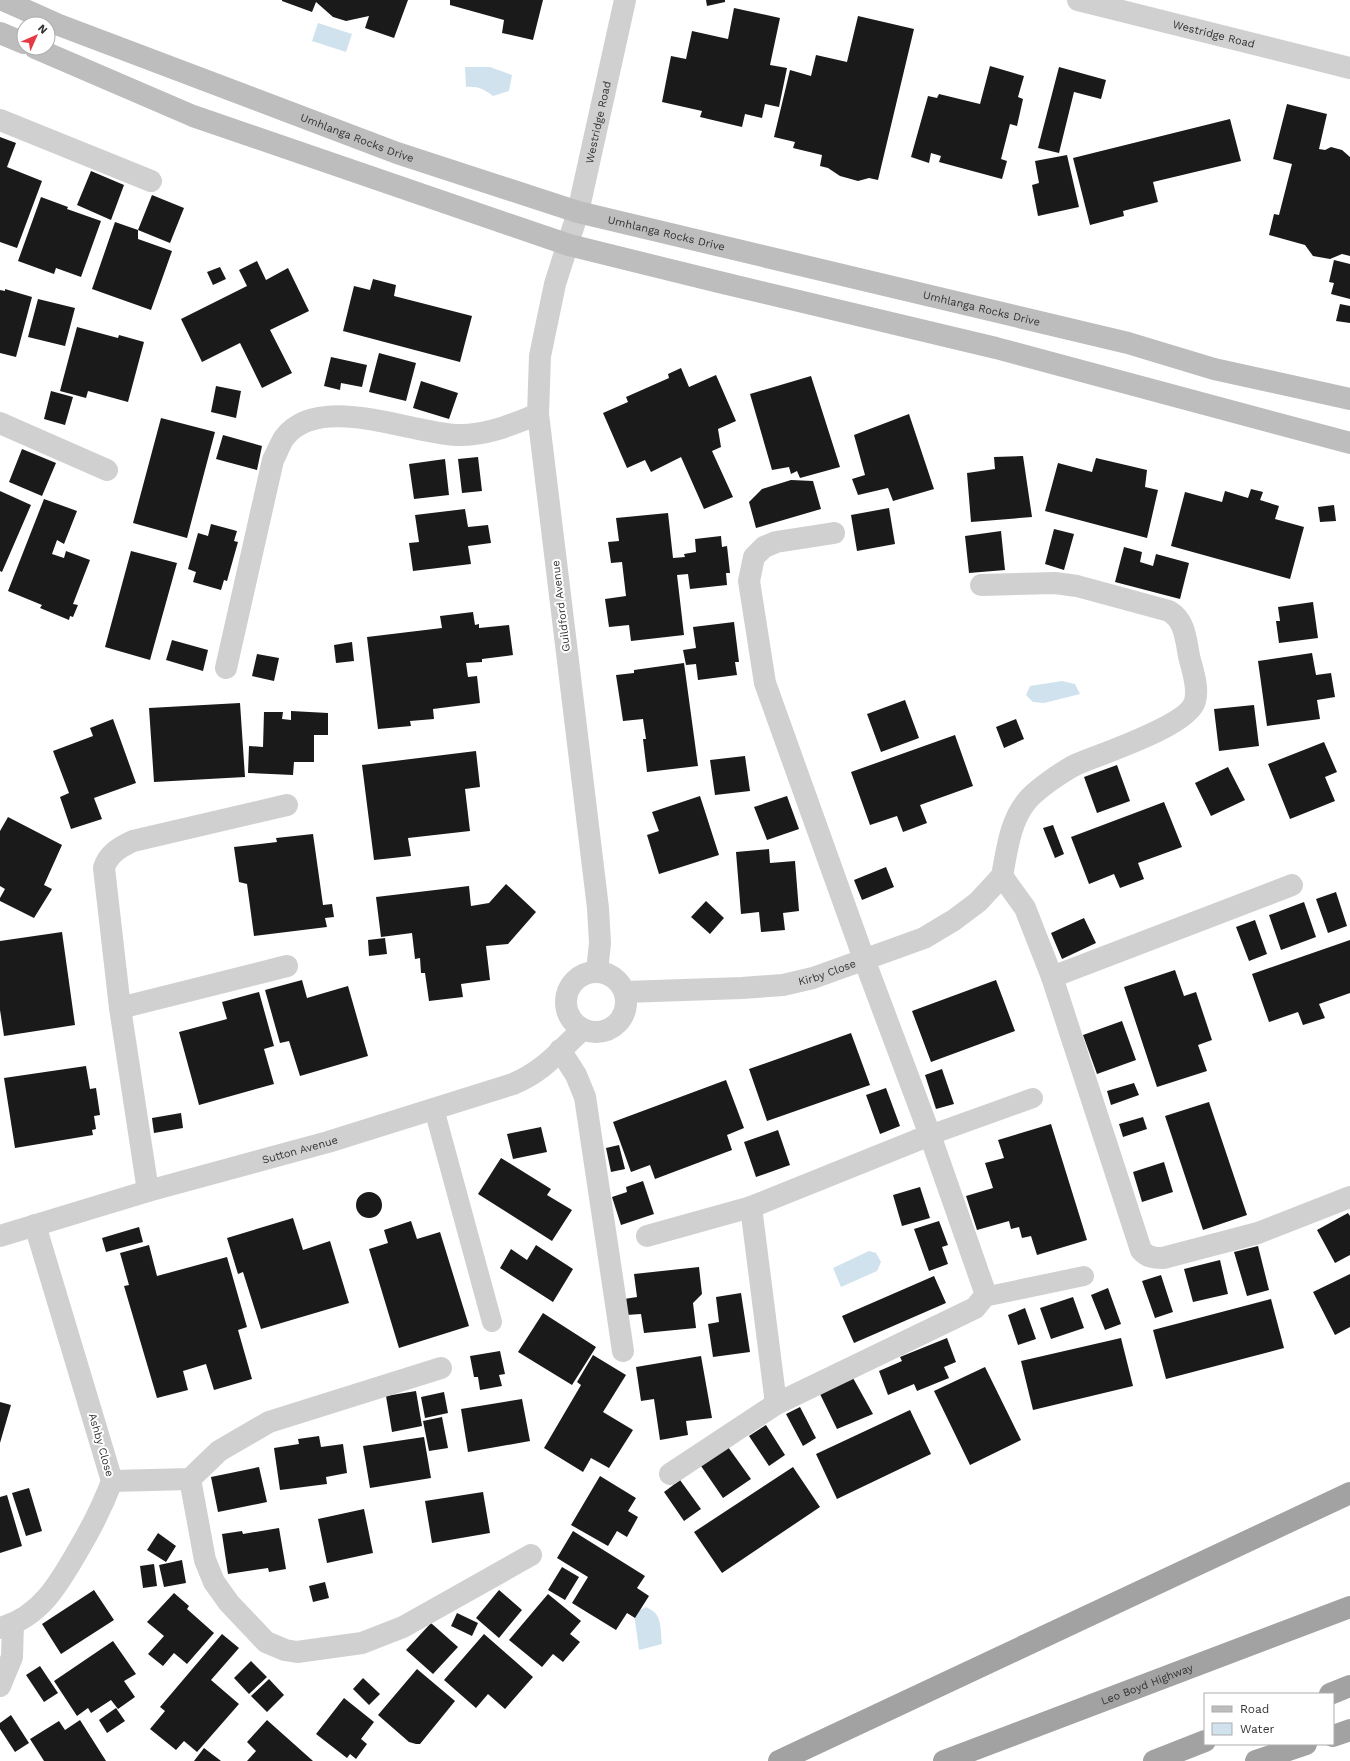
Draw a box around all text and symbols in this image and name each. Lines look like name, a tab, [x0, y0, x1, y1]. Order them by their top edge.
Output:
north arrow	[16, 16, 56, 56]
street label: Westridge Road	[1171, 17, 1256, 50]
text: N	[35, 22, 50, 37]
street label: Westridge Road	[582, 80, 613, 165]
street label: Umhlanga Rocks Drive	[299, 111, 415, 165]
street label: Umhlanga Rocks Drive	[606, 213, 726, 253]
street label: Umhlanga Rocks Drive	[922, 288, 1042, 328]
street label: Guildford Avenue	[549, 559, 573, 653]
street label: Kirby Close	[797, 957, 858, 988]
street label: Sutton Avenue	[260, 1133, 339, 1166]
street label: Ashby Close	[86, 1412, 116, 1478]
street label: Leo Boyd Highway	[1099, 1661, 1195, 1707]
legend	[1204, 1693, 1334, 1745]
text: Road	[1240, 1702, 1269, 1716]
text: Water	[1240, 1722, 1275, 1736]

